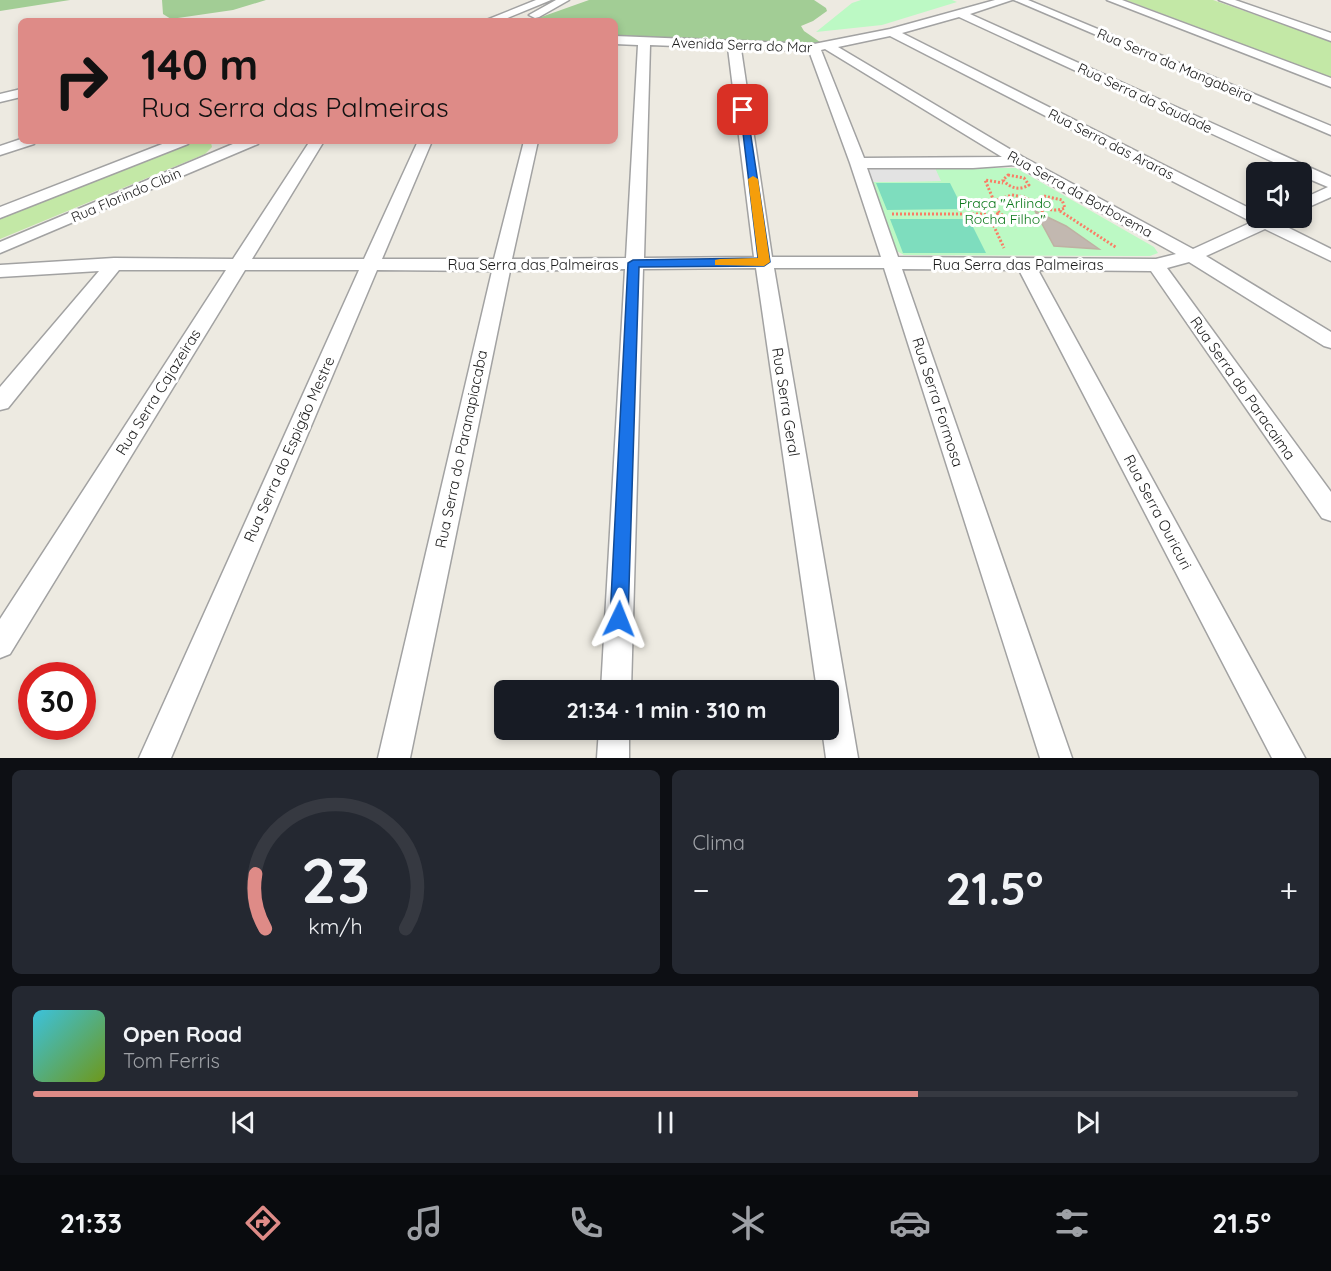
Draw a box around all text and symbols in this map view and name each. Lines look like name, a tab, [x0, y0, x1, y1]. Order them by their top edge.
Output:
street label: Rua Serra da Mangabeira	[1094, 24, 1256, 106]
street label: Avenida Serra do Mar	[671, 34, 813, 56]
text: 140 m	[141, 38, 258, 91]
icon: right	[42, 42, 120, 120]
street label: Rua Serra da Saudade	[1075, 59, 1215, 137]
pin	[717, 84, 768, 135]
text: Rua Serra das Palmeiras	[141, 90, 449, 124]
icon: arrive	[726, 93, 759, 126]
street label: Rua Serra das Araras	[1045, 105, 1177, 183]
street label: Rua Serra da Borborema	[1004, 147, 1156, 241]
map controls	[1246, 162, 1312, 228]
button: sound	[1246, 162, 1312, 228]
street label: Rua Florindo Cibin	[68, 164, 184, 226]
park label: Praça "Arlindo Rocha Filho"	[959, 194, 1051, 228]
street label: Rua Serra das Palmeiras	[448, 255, 618, 274]
street label: Rua Serra das Palmeiras	[933, 255, 1103, 274]
street label: Rua Serra do Paracaima	[1186, 313, 1300, 463]
street label: Rua Serra Cajazeiras	[111, 325, 205, 459]
street label: Rua Serra Formosa	[908, 335, 968, 469]
street label: Rua Serra Geral	[768, 346, 804, 458]
street label: Rua Serra do Paranapiacaba	[431, 348, 491, 550]
street label: Rua Serra do Espigão Mestre	[239, 353, 339, 545]
street label: Rua Serra Ouricuri	[1120, 451, 1196, 573]
position arrow	[587, 587, 651, 651]
speed limit sign: 30	[18, 662, 96, 740]
text: 21:34 · 1 min · 310 m	[567, 696, 766, 724]
text: Clima	[693, 830, 745, 855]
text: 23	[301, 841, 370, 919]
text: 21.5°	[946, 860, 1043, 916]
text: −	[693, 869, 710, 910]
text: +	[1279, 869, 1298, 910]
text: km/h	[309, 913, 363, 939]
text: Open Road	[123, 1020, 242, 1048]
text: Tom Ferris	[123, 1048, 220, 1073]
icon: previous	[227, 1106, 260, 1139]
icon: pause	[649, 1106, 682, 1139]
icon: next	[1071, 1106, 1104, 1139]
icon: directions	[242, 1202, 284, 1244]
icon: music	[404, 1202, 446, 1244]
icon: phone	[565, 1202, 607, 1244]
icon: climate	[727, 1202, 769, 1244]
icon: car	[889, 1202, 931, 1244]
icon: filters	[1051, 1202, 1093, 1244]
text: 21:33	[60, 1206, 122, 1240]
text: 21.5°	[1212, 1206, 1271, 1240]

